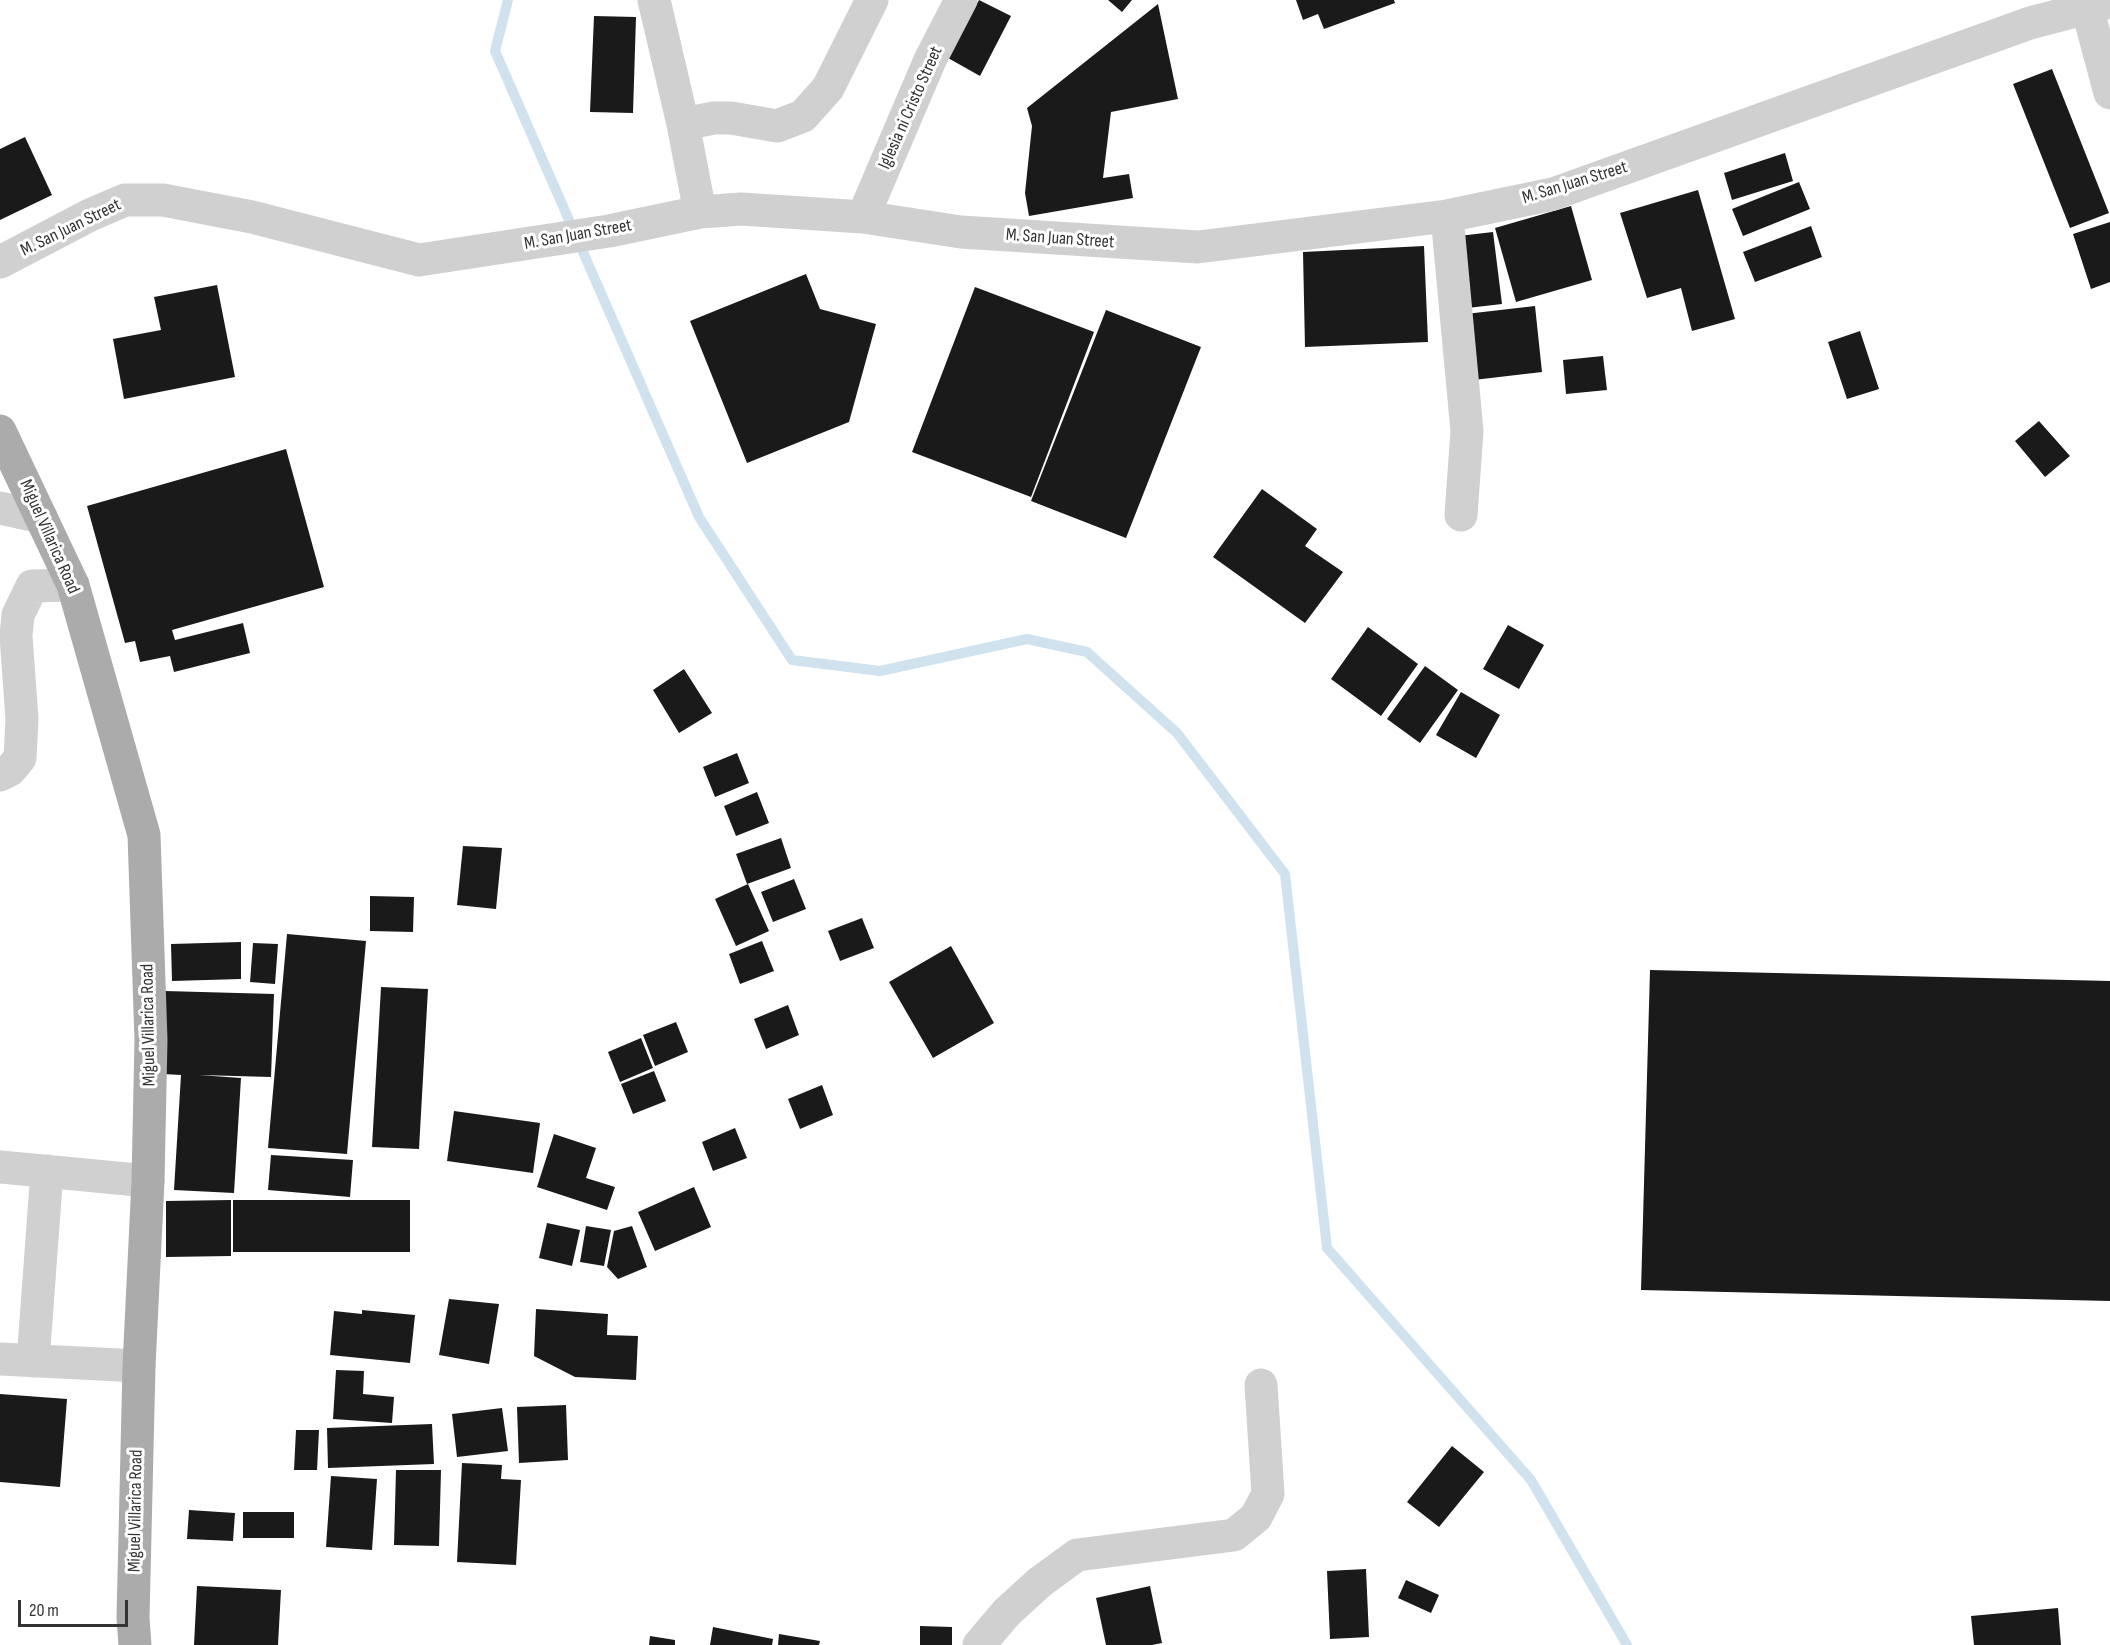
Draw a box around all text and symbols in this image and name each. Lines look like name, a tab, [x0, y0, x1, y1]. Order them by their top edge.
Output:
street label: Iglesia ni Cristo Street	[874, 43, 948, 173]
street label: M. San Juan Street	[1520, 157, 1630, 209]
street label: M. San Juan Street	[17, 194, 125, 262]
street label: M. San Juan Street	[523, 215, 633, 255]
street label: M. San Juan Street	[1005, 224, 1115, 254]
street label: Miguel Villarica Road	[14, 477, 84, 597]
street label: Miguel Villarica Road	[137, 964, 161, 1086]
street label: Miguel Villarica Road	[124, 1450, 148, 1572]
scale bar	[21, 1588, 130, 1626]
text: 20 m	[29, 1600, 59, 1621]

